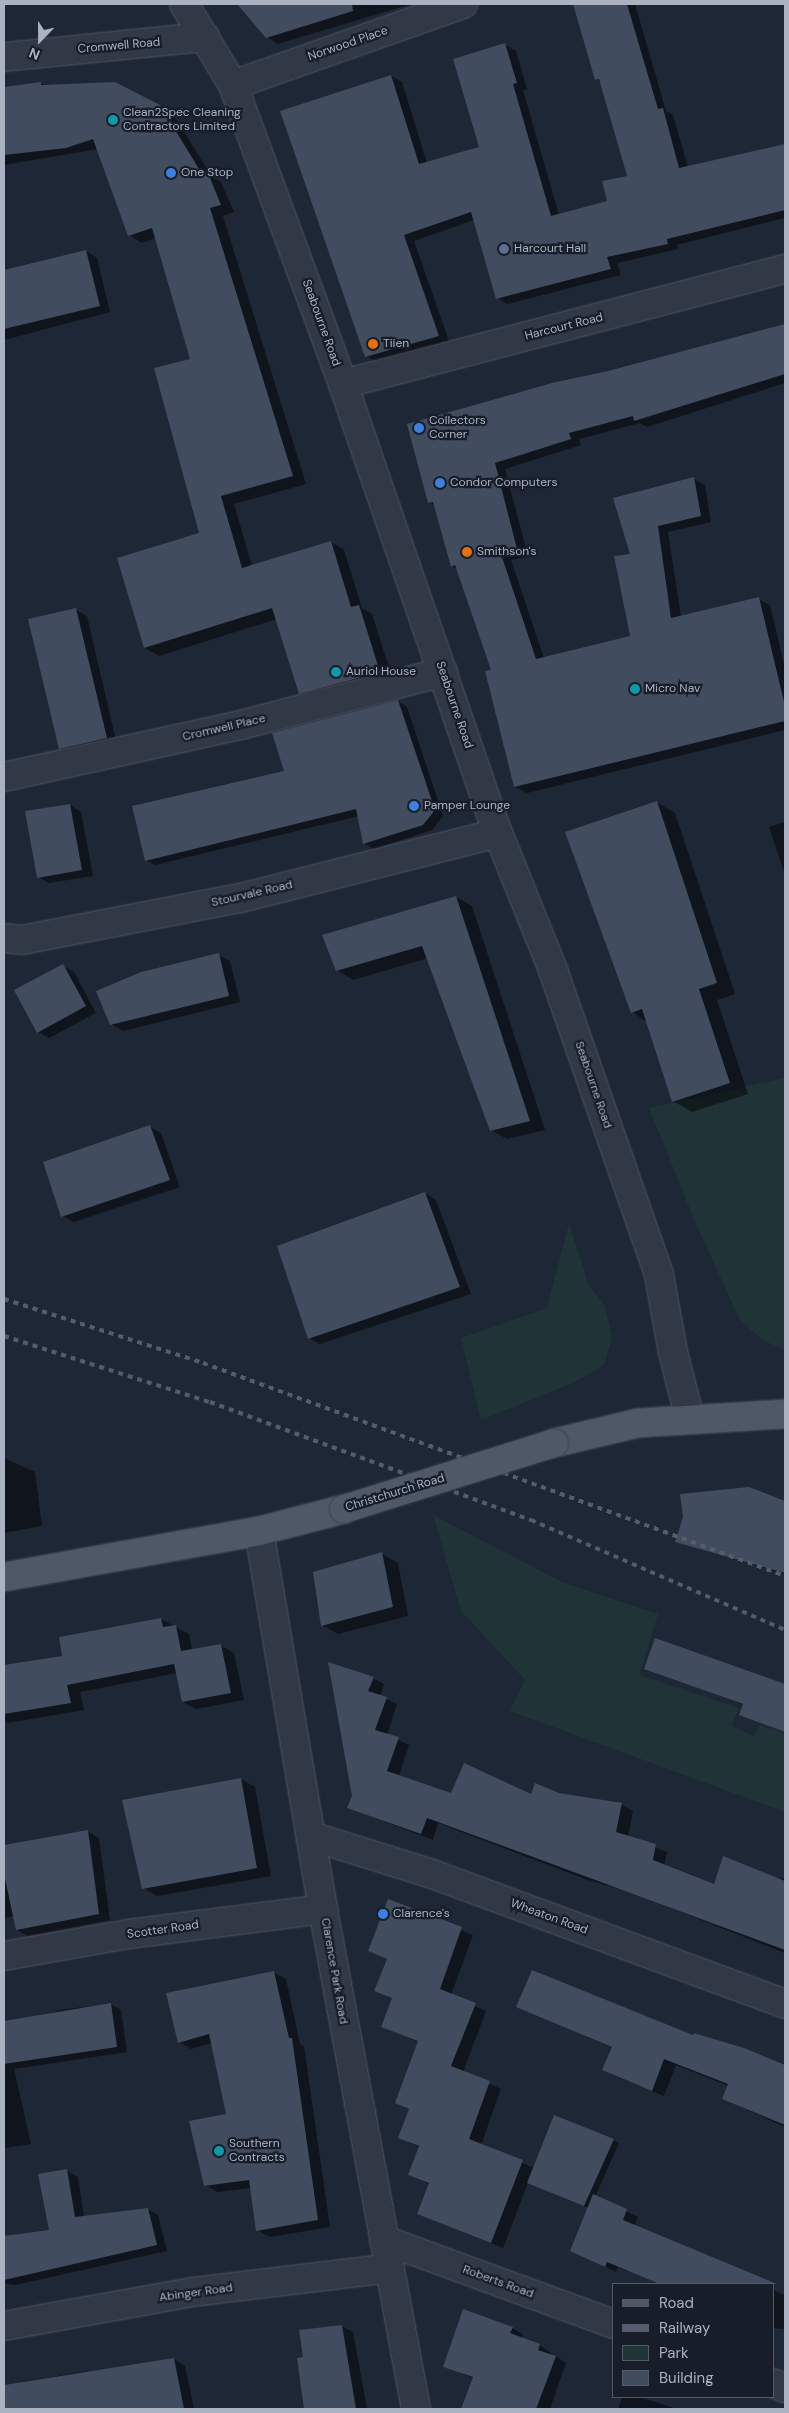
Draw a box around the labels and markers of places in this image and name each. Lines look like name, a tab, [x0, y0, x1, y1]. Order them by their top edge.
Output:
place label: Clean2Spec Cleaning Contractors Limited	[123, 106, 241, 134]
marker: Clean2Spec Cleaning Contractors Limited	[107, 114, 119, 126]
place label: One Stop	[181, 166, 233, 180]
marker: One Stop	[165, 167, 177, 179]
place label: Harcourt Hall	[514, 242, 586, 256]
marker: Harcourt Hall	[498, 243, 510, 255]
place label: Tiien	[383, 337, 409, 351]
marker: Tiien	[367, 338, 379, 350]
place label: Collectors Corner	[429, 414, 486, 442]
marker: Collectors Corner	[413, 422, 425, 434]
place label: Condor Computers	[450, 476, 557, 490]
marker: Condor Computers	[434, 477, 446, 489]
place label: Smithson's	[477, 545, 536, 559]
marker: Smithson's	[461, 546, 473, 558]
place label: Auriol House	[346, 665, 416, 679]
marker: Auriol House	[330, 666, 342, 678]
place label: Micro Nav	[645, 682, 700, 696]
marker: Micro Nav	[629, 683, 641, 695]
place label: Pamper Lounge	[424, 799, 510, 813]
marker: Pamper Lounge	[408, 800, 420, 812]
place label: Clarence's	[393, 1907, 450, 1921]
marker: Clarence's	[377, 1908, 389, 1920]
place label: Southern Contracts	[229, 2137, 285, 2165]
marker: Southern Contracts	[213, 2145, 225, 2157]

